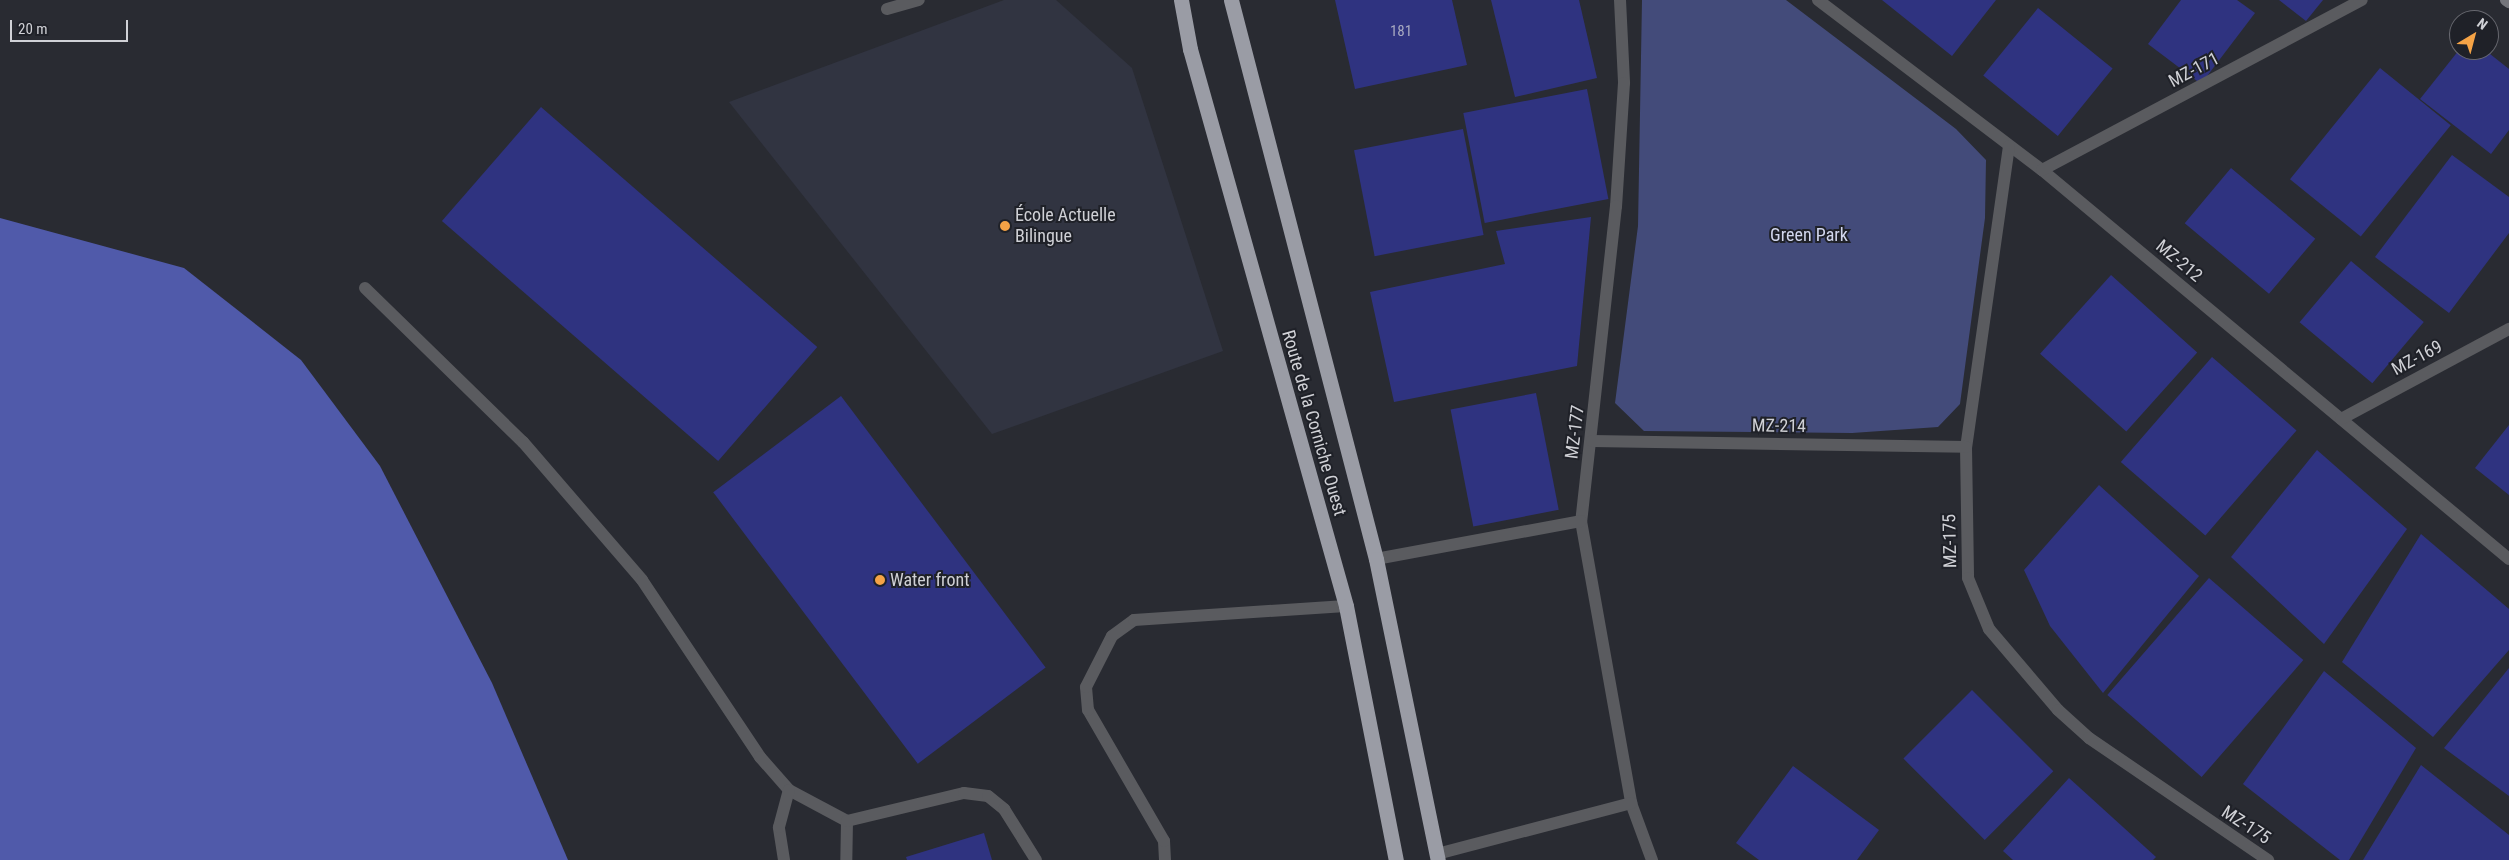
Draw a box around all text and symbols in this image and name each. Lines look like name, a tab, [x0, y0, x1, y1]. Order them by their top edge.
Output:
scale bar	[12, 10, 130, 42]
north arrow	[2449, 10, 2499, 60]
text: N	[2474, 15, 2491, 33]
text: 20 m	[18, 20, 48, 38]
house number: 181	[1390, 23, 1412, 41]
street label: MZ-171	[2165, 48, 2223, 92]
place label: École Actuelle Bilingue	[1015, 205, 1116, 248]
marker: École Actuelle Bilingue	[999, 220, 1011, 232]
park label: Green Park	[1770, 224, 1848, 246]
street label: MZ-212	[2151, 235, 2207, 287]
street label: Route de la Corniche Ouest	[1277, 328, 1351, 518]
street label: MZ-169	[2388, 336, 2446, 380]
street label: MZ-177	[1561, 404, 1589, 460]
street label: MZ-214	[1752, 415, 1806, 437]
street label: MZ-175	[1939, 514, 1961, 568]
place label: Water front	[890, 569, 970, 591]
marker: Water front	[874, 574, 886, 586]
street label: MZ-175	[2217, 801, 2275, 849]

